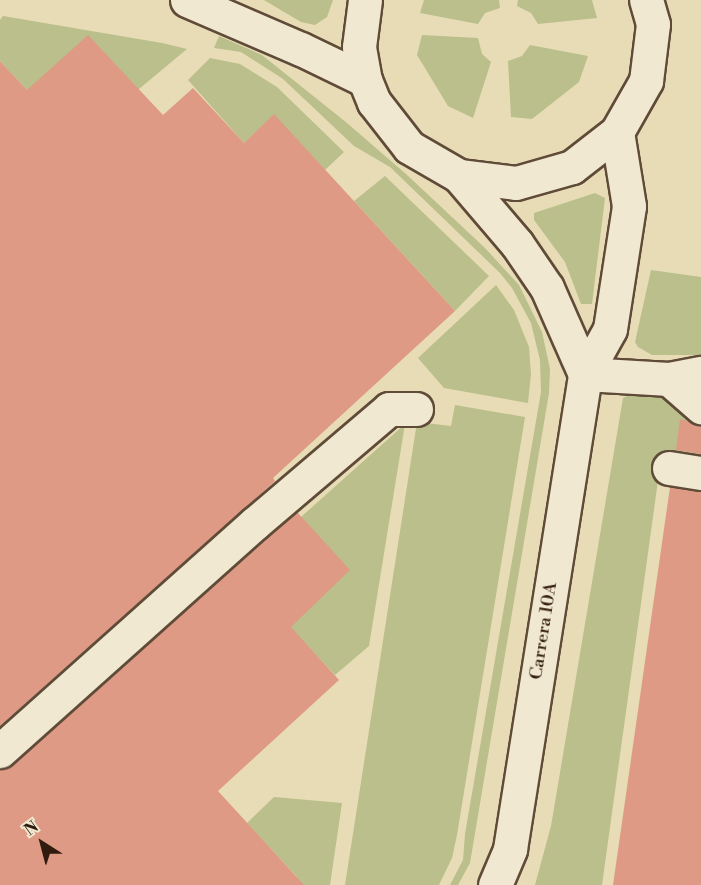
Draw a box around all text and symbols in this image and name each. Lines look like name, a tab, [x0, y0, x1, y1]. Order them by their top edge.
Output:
street label: Carrera 10A	[526, 581, 562, 681]
north arrow	[12, 813, 72, 873]
text: N	[20, 817, 42, 840]

